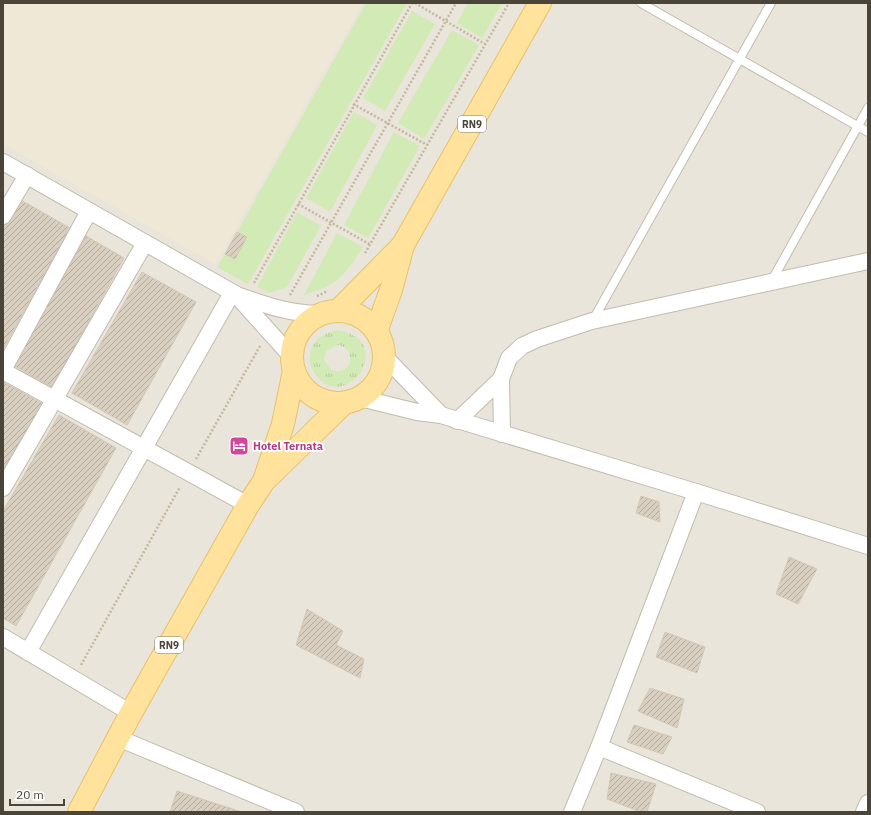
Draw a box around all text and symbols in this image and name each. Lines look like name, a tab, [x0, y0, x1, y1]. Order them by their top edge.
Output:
road number: RN9	[458, 116, 486, 132]
hotel icon: Hotel Ternata	[228, 435, 250, 457]
place label: Hotel Ternata	[253, 439, 323, 453]
road number: RN9	[155, 637, 183, 653]
scale bar	[10, 781, 64, 807]
text: 20 m	[16, 787, 44, 802]

